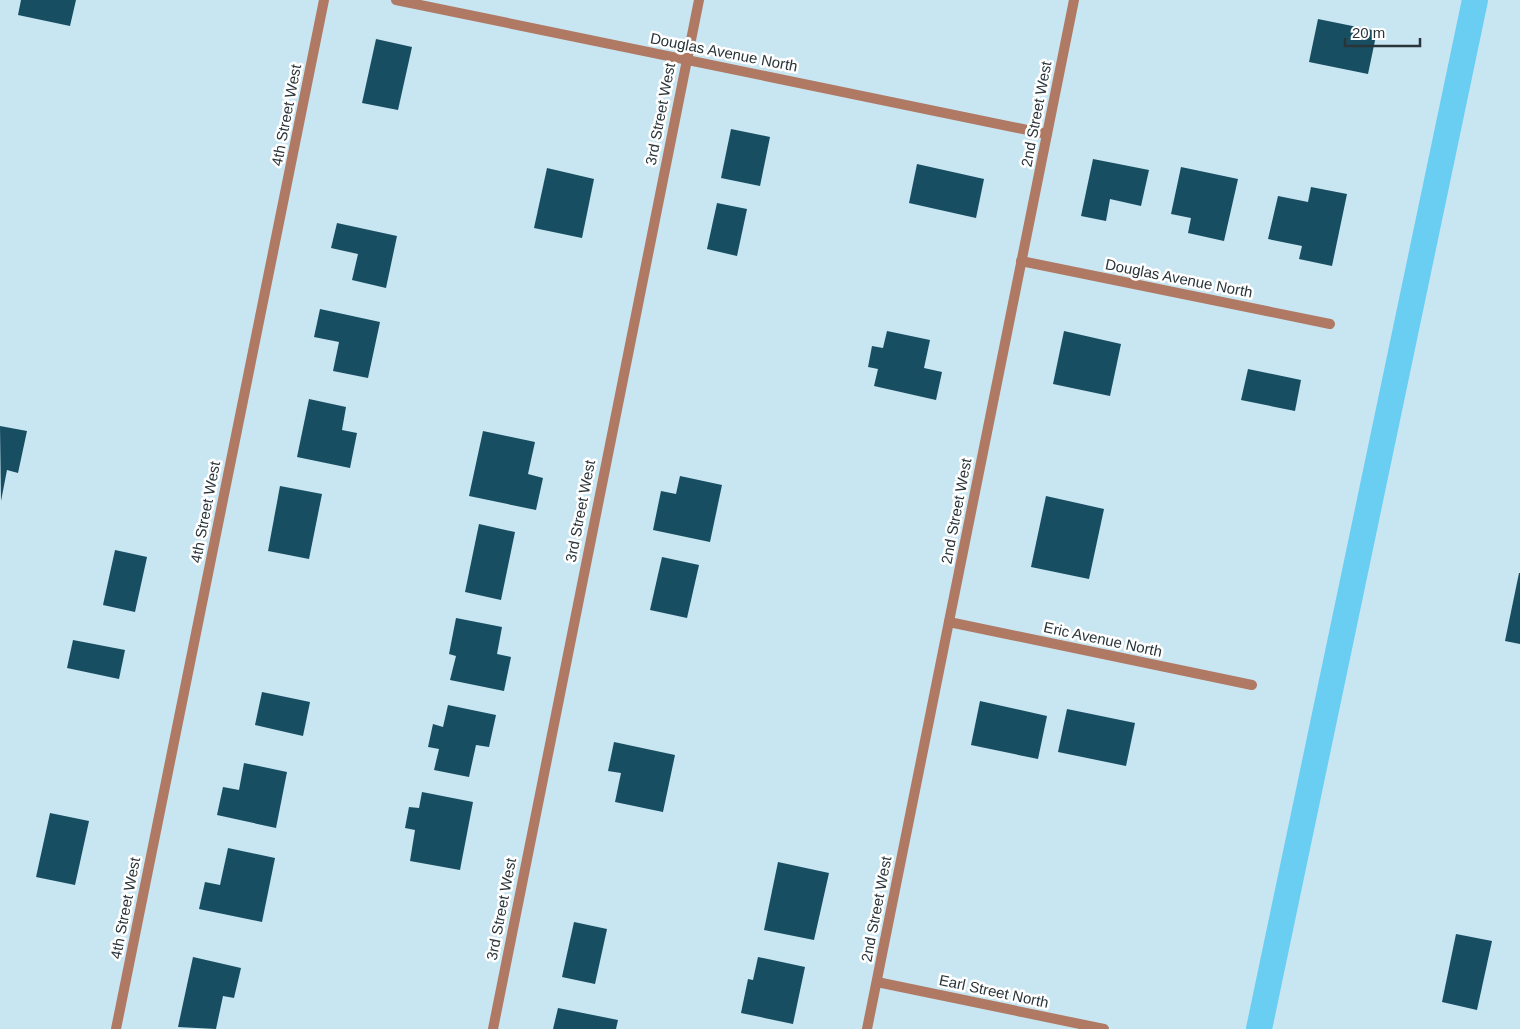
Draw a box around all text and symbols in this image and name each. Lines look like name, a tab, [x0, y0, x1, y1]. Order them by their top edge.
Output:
scale bar	[1345, 15, 1420, 47]
text: 20 m	[1352, 24, 1385, 41]
street label: Douglas Avenue North	[649, 29, 799, 75]
street label: 2nd Street West	[1017, 59, 1055, 168]
street label: 3rd Street West	[642, 61, 678, 167]
street label: 4th Street West	[268, 62, 304, 167]
street label: Douglas Avenue North	[1104, 255, 1254, 301]
street label: 2nd Street West	[937, 456, 975, 565]
street label: 3rd Street West	[562, 458, 598, 564]
street label: 4th Street West	[187, 459, 223, 564]
street label: Eric Avenue North	[1042, 618, 1164, 660]
street label: 2nd Street West	[857, 854, 895, 963]
street label: 4th Street West	[107, 855, 143, 960]
street label: 3rd Street West	[483, 856, 519, 962]
street label: Earl Street North	[938, 971, 1050, 1011]

